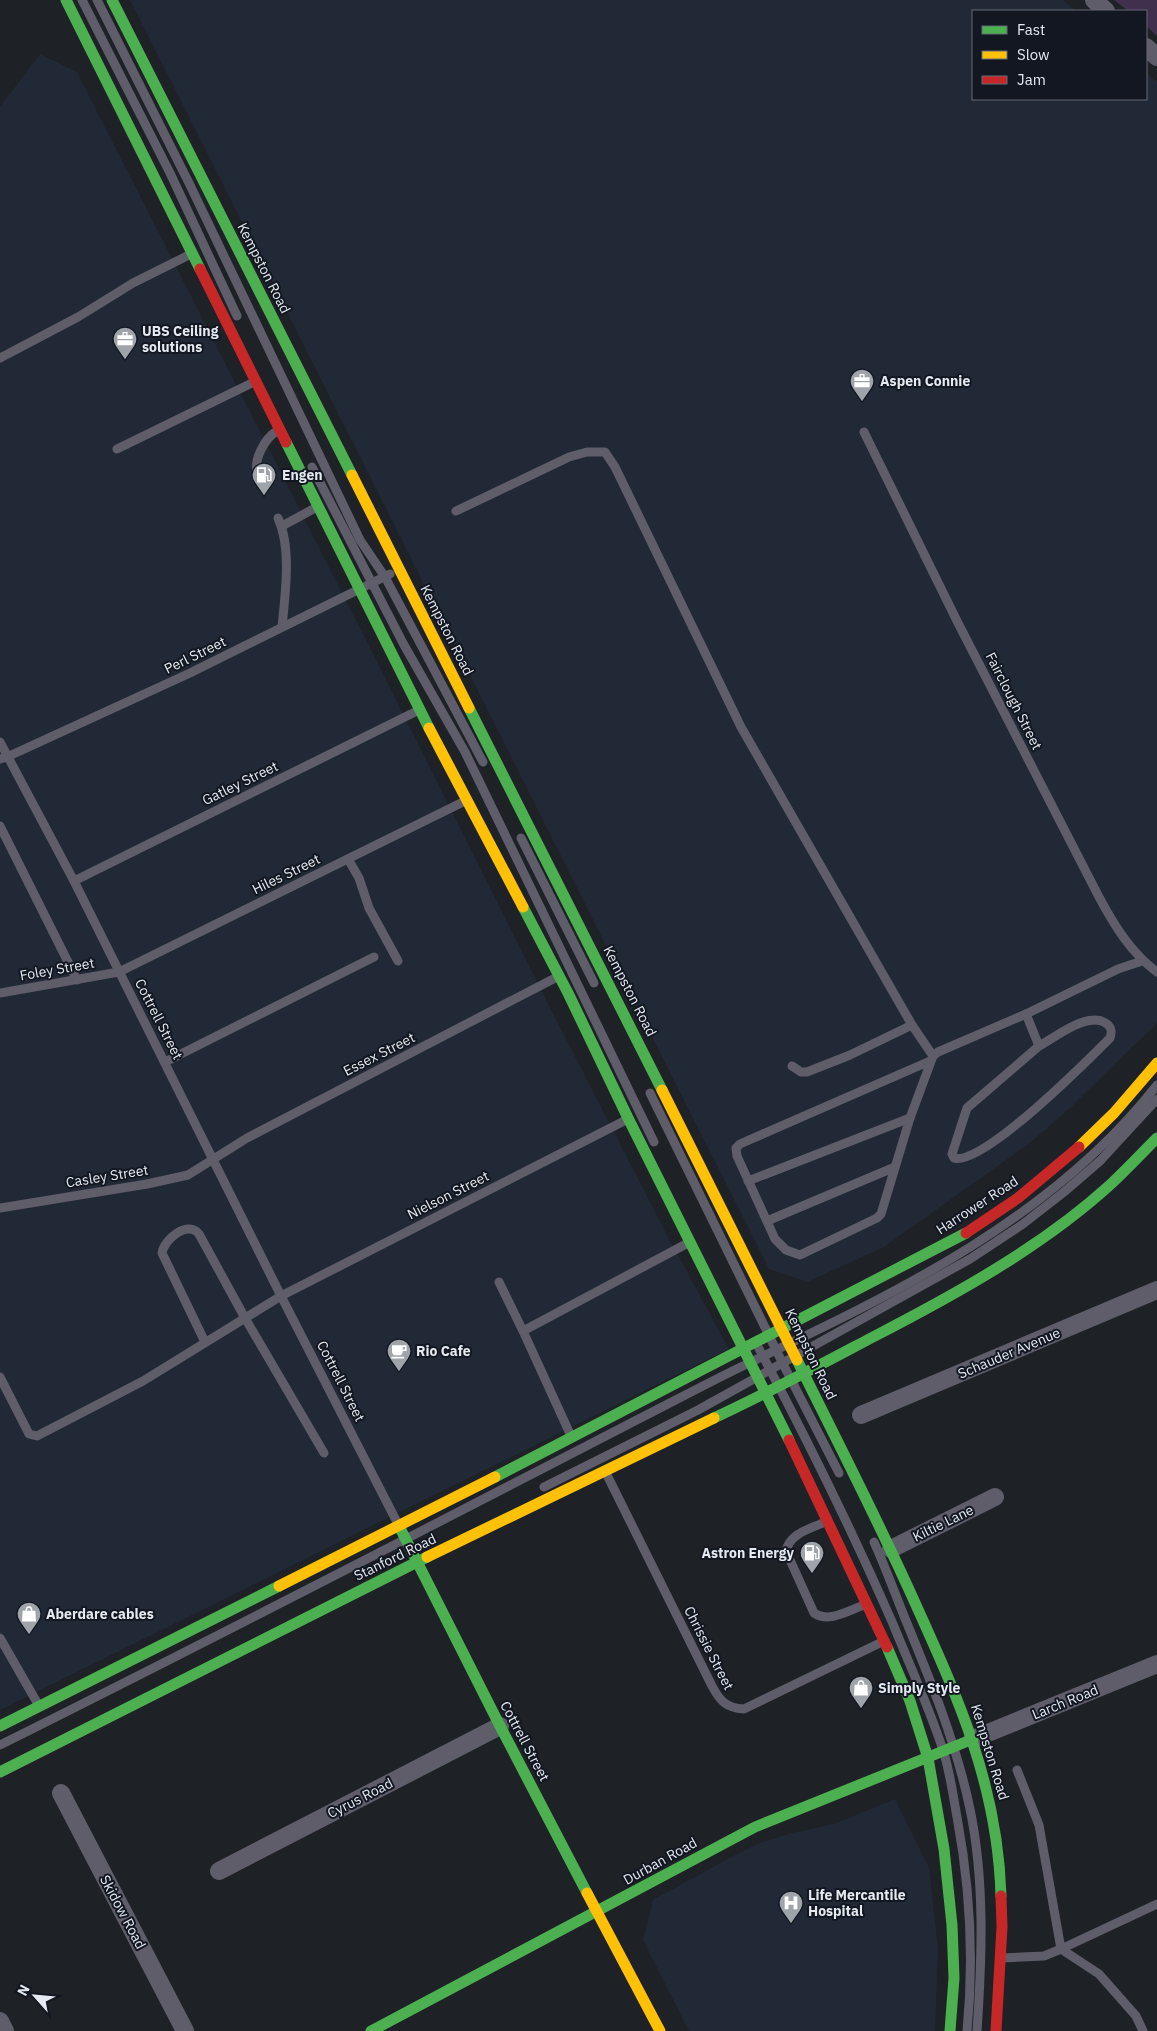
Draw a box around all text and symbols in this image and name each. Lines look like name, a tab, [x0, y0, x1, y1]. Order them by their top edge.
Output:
legend	[972, 10, 1147, 100]
text: Fast	[1017, 20, 1045, 39]
text: Slow	[1017, 45, 1050, 64]
text: Jam	[1017, 70, 1046, 89]
street label: Kempston Road	[233, 220, 295, 316]
place label: UBS Ceiling solutions	[142, 322, 219, 356]
office icon: UBS Ceiling solutions	[112, 326, 138, 360]
office icon: Aspen Connie	[849, 368, 875, 402]
place label: Aspen Connie	[880, 372, 970, 390]
fuel station icon: Engen	[251, 462, 277, 496]
place label: Engen	[282, 466, 323, 484]
street label: Kempston Road	[416, 582, 478, 678]
street label: Perl Street	[161, 632, 229, 678]
street label: Fairclough Street	[982, 649, 1046, 753]
street label: Gatley Street	[199, 757, 281, 809]
street label: Hiles Street	[249, 850, 323, 898]
street label: Kempston Road	[599, 943, 661, 1039]
street label: Foley Street	[18, 954, 96, 984]
street label: Cottrell Street	[131, 976, 187, 1062]
street label: Essex Street	[340, 1028, 418, 1080]
street label: Casley Street	[65, 1161, 150, 1191]
street label: Nielson Street	[404, 1167, 492, 1223]
street label: Harrower Road	[933, 1172, 1021, 1238]
street label: Kempston Road	[781, 1305, 841, 1403]
street label: Schauder Avenue	[955, 1323, 1063, 1383]
street label: Cottrell Street	[313, 1338, 369, 1424]
cafe icon: Rio Cafe	[386, 1338, 412, 1372]
place label: Rio Cafe	[416, 1342, 471, 1360]
street label: Kiltie Lane	[910, 1500, 977, 1545]
street label: Stanford Road	[351, 1529, 439, 1585]
fuel station icon: Astron Energy	[799, 1540, 825, 1574]
place label: Astron Energy	[702, 1544, 795, 1562]
shop icon: Aberdare cables	[16, 1601, 42, 1635]
street label: Chrissie Street	[680, 1603, 738, 1693]
place label: Aberdare cables	[46, 1605, 154, 1623]
shop icon: Simply Style	[848, 1675, 874, 1709]
place label: Simply Style	[878, 1679, 960, 1697]
street label: Larch Road	[1029, 1681, 1101, 1723]
street label: Cottrell Street	[496, 1698, 554, 1784]
street label: Kempston Road	[967, 1702, 1013, 1802]
street label: Cyrus Road	[324, 1774, 396, 1822]
street label: Durban Road	[620, 1833, 700, 1889]
street label: Skidow Road	[96, 1872, 150, 1952]
place label: Life Mercantile Hospital	[808, 1886, 906, 1920]
hospital icon: Life Mercantile Hospital	[778, 1890, 804, 1924]
north arrow	[10, 1971, 60, 2021]
text: N	[13, 1981, 34, 1999]

